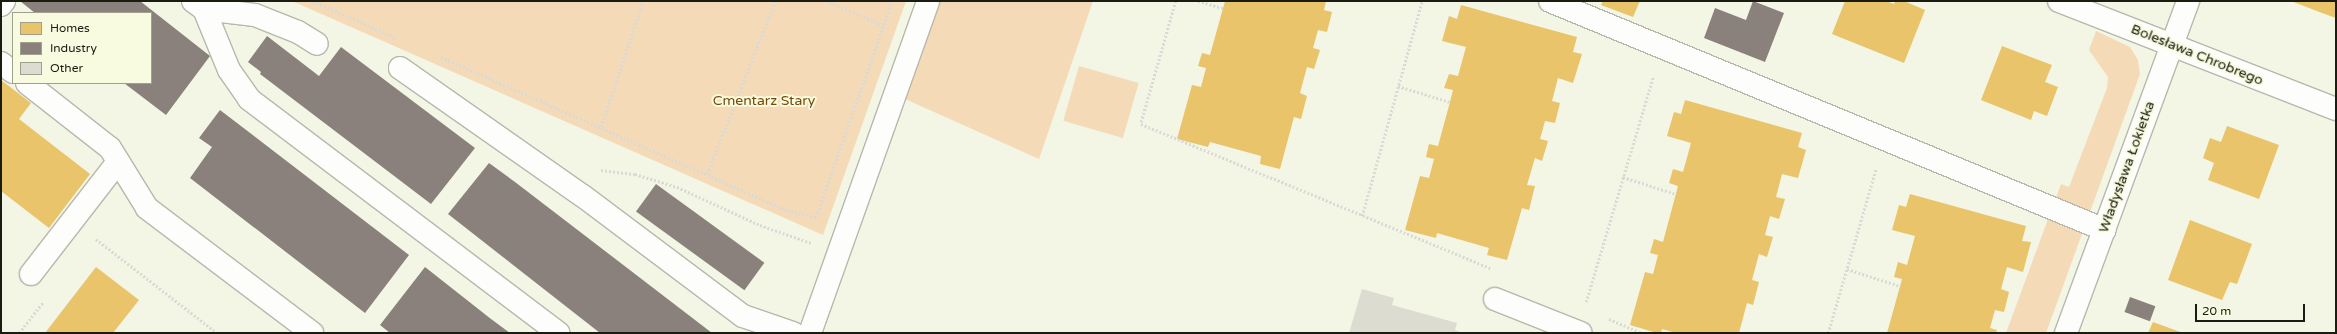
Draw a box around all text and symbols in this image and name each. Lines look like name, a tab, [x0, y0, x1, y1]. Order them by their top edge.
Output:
legend	[12, 12, 152, 84]
text: Homes	[50, 21, 90, 35]
street label: Bolesława Chrobrego	[2128, 21, 2266, 89]
text: Industry	[50, 41, 97, 55]
text: Other	[50, 61, 83, 75]
park label: Cmentarz Stary	[713, 93, 815, 109]
street label: Władysława Łokietka	[2095, 99, 2159, 235]
scale bar	[2197, 296, 2307, 322]
text: 20 m	[2202, 304, 2231, 318]

